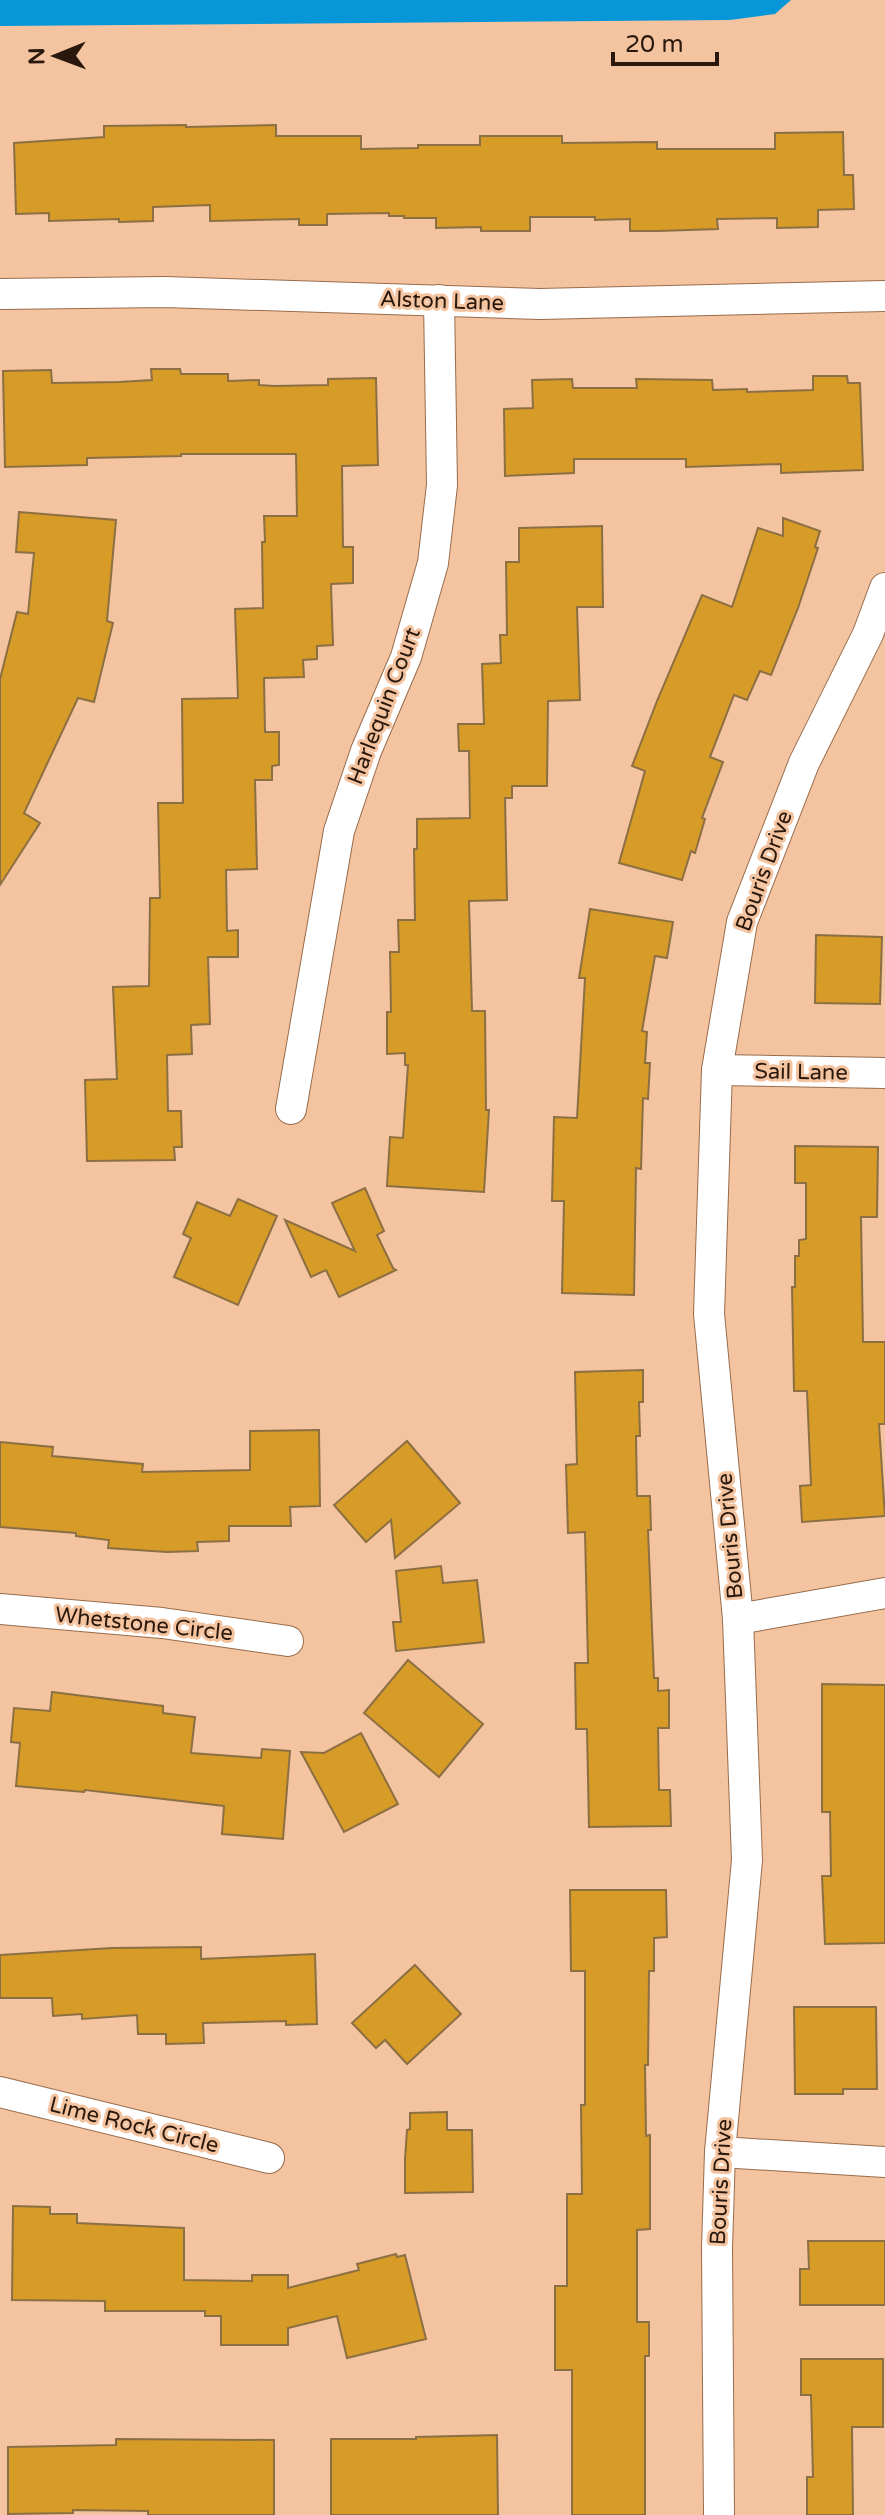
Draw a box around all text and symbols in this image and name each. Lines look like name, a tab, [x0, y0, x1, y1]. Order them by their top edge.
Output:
north arrow	[16, 16, 96, 96]
scale bar	[613, 16, 717, 66]
text: 20 m	[625, 30, 683, 59]
text: N	[24, 47, 50, 65]
street label: Alston Lane	[380, 286, 504, 316]
street label: Harlequin Court	[342, 624, 426, 788]
street label: Bouris Drive	[730, 807, 798, 935]
street label: Sail Lane	[754, 1058, 848, 1086]
street label: Bouris Drive	[712, 1472, 748, 1600]
street label: Whetstone Circle	[54, 1602, 234, 1646]
street label: Lime Rock Circle	[47, 2091, 221, 2159]
street label: Bouris Drive	[705, 2118, 737, 2246]

